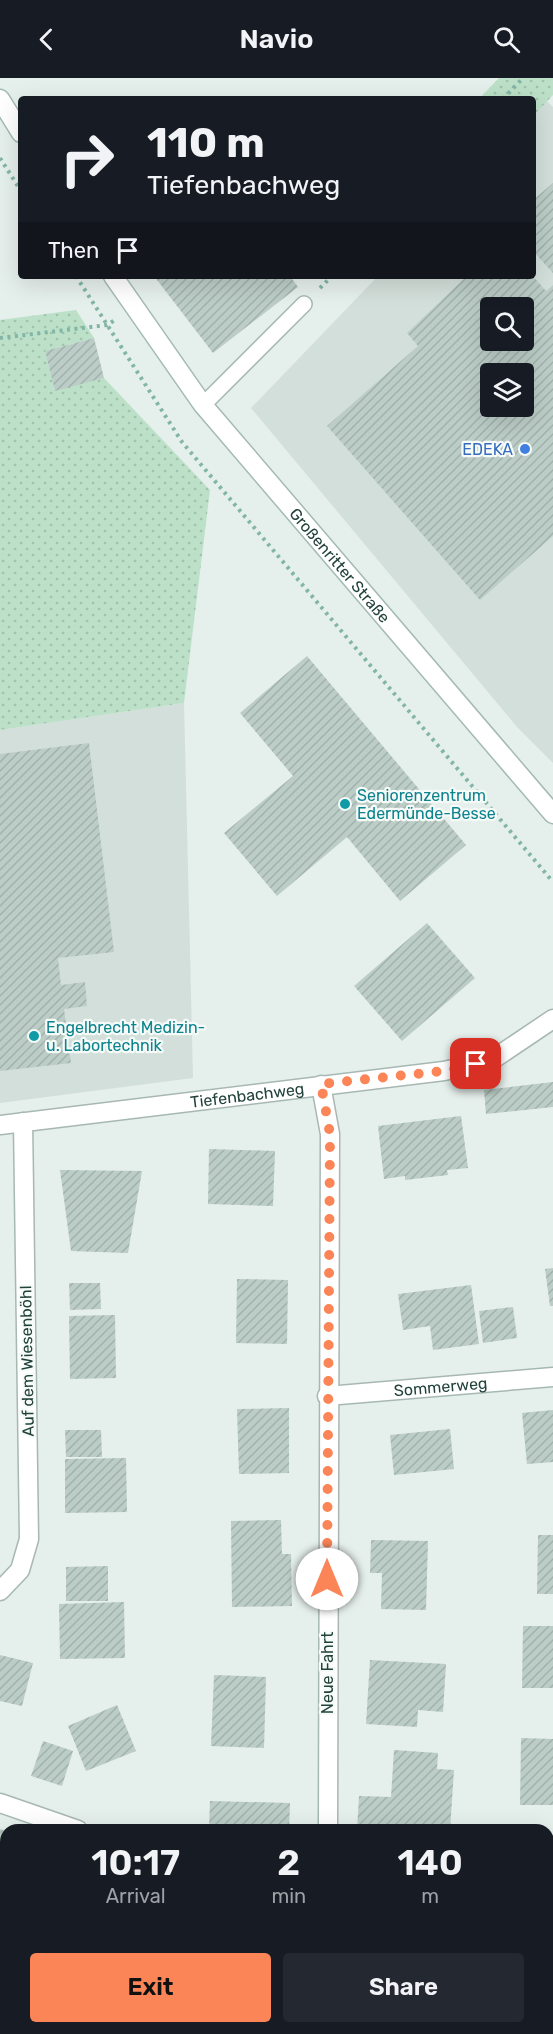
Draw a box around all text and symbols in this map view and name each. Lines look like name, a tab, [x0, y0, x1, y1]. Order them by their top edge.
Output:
icon: back	[30, 23, 63, 56]
text: Navio	[240, 23, 313, 55]
icon: search	[490, 23, 523, 56]
text: 110 m	[147, 118, 265, 168]
icon: right	[48, 120, 126, 198]
text: Tiefenbachweg	[147, 169, 340, 201]
icon: arrive	[111, 234, 144, 267]
text: Then	[48, 237, 99, 264]
map controls	[480, 297, 534, 417]
button: search	[480, 297, 534, 351]
button: layers	[480, 363, 534, 417]
place label: EDEKA	[462, 440, 513, 459]
marker: EDEKA	[518, 442, 532, 456]
street label: Großenritter Straße	[286, 504, 394, 626]
place label: Seniorenzentrum Edermünde-Besse	[357, 786, 496, 823]
marker: Seniorenzentrum Edermünde-Besse	[338, 797, 352, 811]
place label: Engelbrecht Medizin- u. Labortechnik	[46, 1018, 205, 1055]
marker: Engelbrecht Medizin- u. Labortechnik	[27, 1029, 41, 1043]
pin	[450, 1038, 501, 1089]
icon: arrive	[459, 1047, 492, 1080]
street label: Tiefenbachweg	[189, 1079, 305, 1111]
street label: Auf dem Wiesenböhl	[16, 1285, 38, 1437]
street label: Sommerweg	[393, 1373, 488, 1400]
position arrow	[295, 1547, 359, 1611]
street label: Neue Fahrt	[318, 1632, 337, 1714]
text: 10:17	[91, 1841, 180, 1884]
text: 2	[277, 1841, 300, 1884]
text: 140	[397, 1841, 463, 1884]
text: Arrival	[106, 1884, 166, 1908]
text: min	[271, 1884, 306, 1908]
text: m	[421, 1884, 439, 1908]
button: Exit	[30, 1953, 271, 2022]
button: Share	[283, 1953, 524, 2022]

